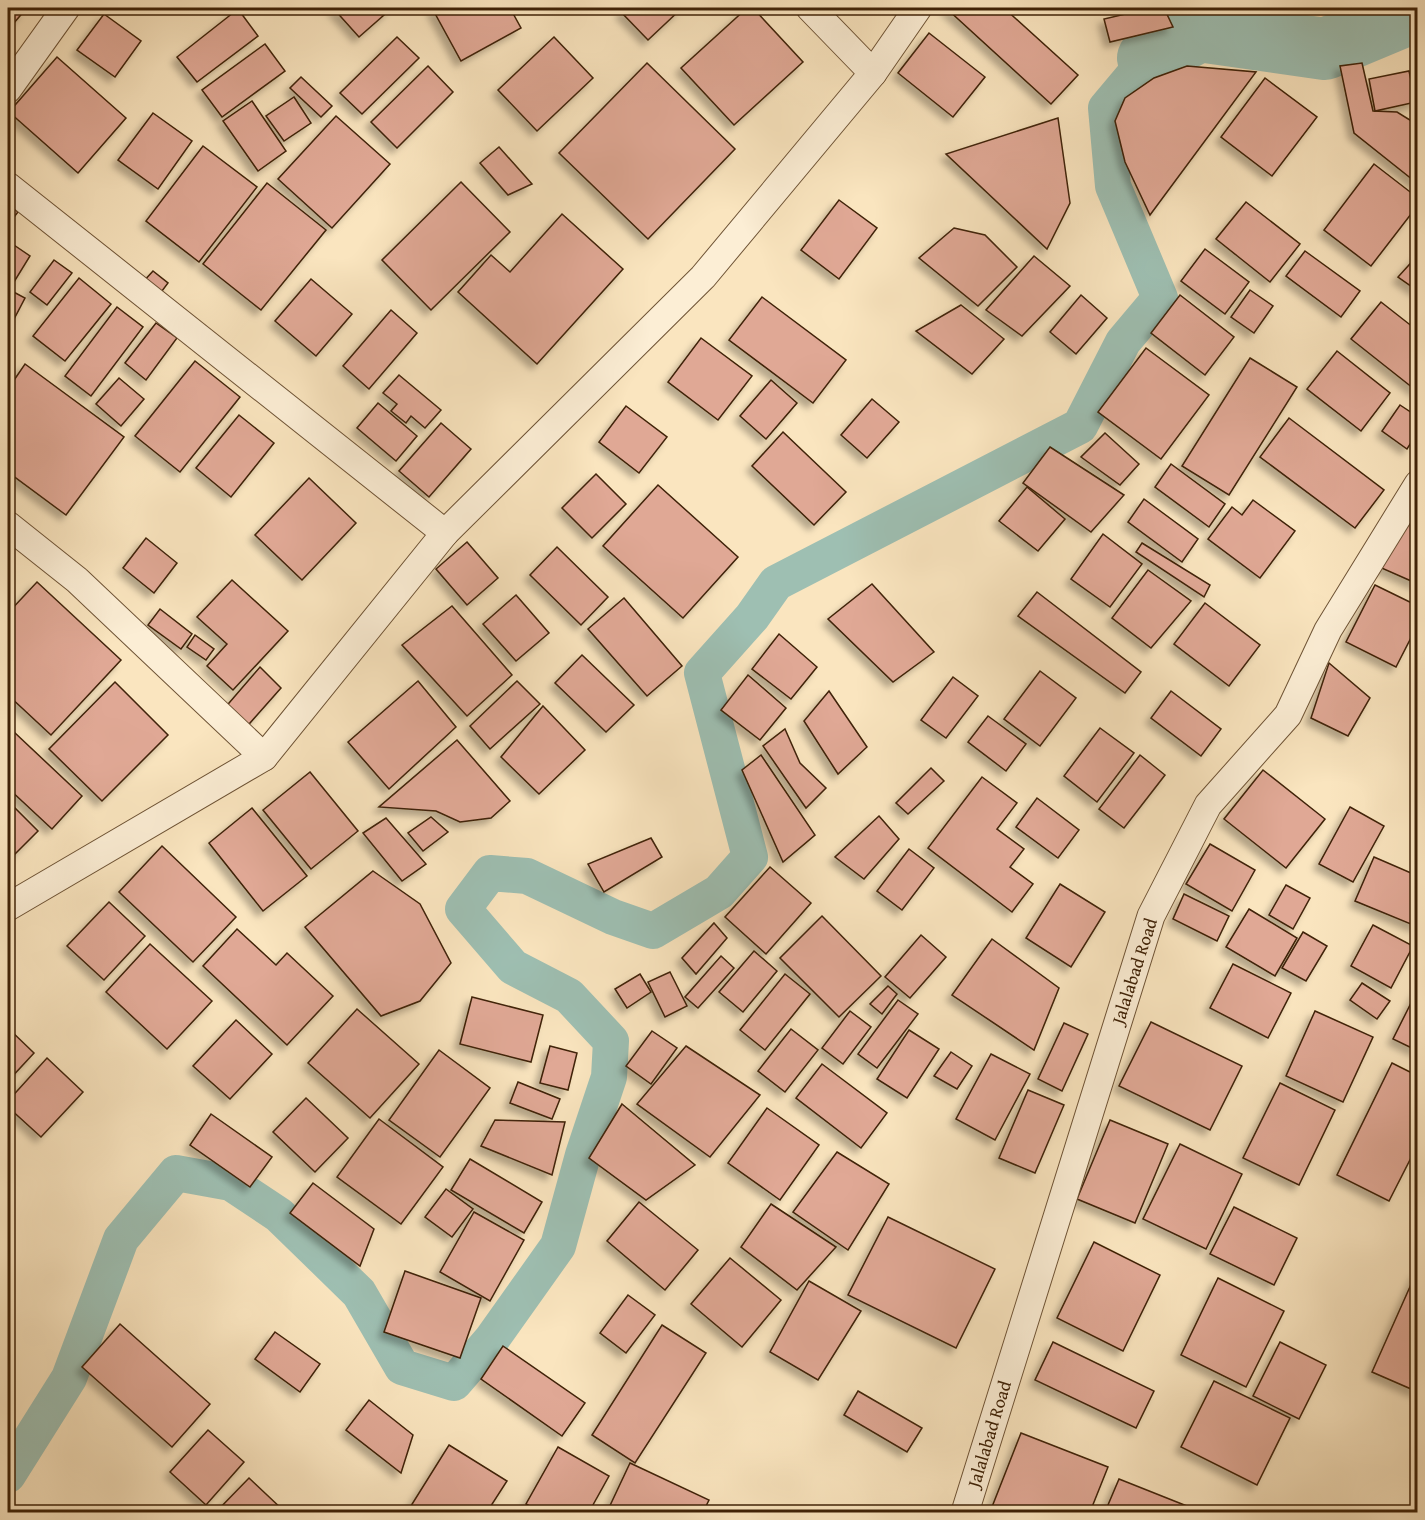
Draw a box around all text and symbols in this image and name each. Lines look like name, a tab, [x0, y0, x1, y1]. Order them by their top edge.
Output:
street label: Jalalabad Road	[1103, 914, 1164, 1030]
street label: Jalalabad Road	[959, 1377, 1018, 1493]

